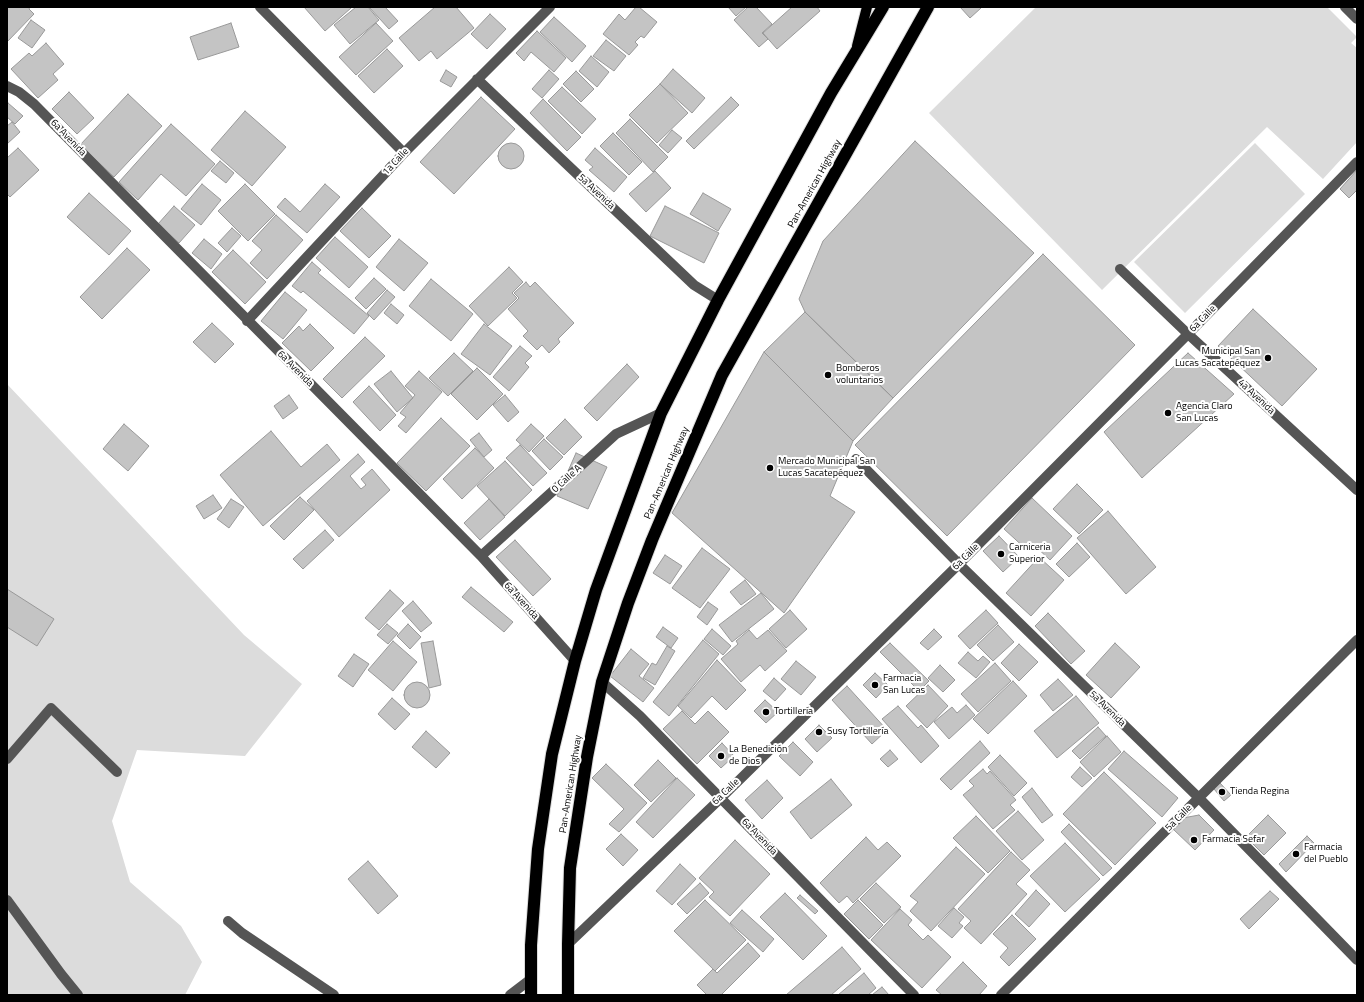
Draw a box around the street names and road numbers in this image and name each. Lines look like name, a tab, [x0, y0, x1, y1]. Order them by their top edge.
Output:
street label: 6a Avenida	[48, 117, 88, 159]
street label: Pan-American Highway	[786, 138, 844, 230]
street label: 1a Calle	[380, 146, 412, 178]
street label: 5a Avenida	[575, 172, 617, 212]
street label: 6a Calle	[1187, 303, 1219, 335]
street label: 6a Avenida	[274, 348, 316, 390]
street label: 4a Avenida	[1235, 377, 1277, 417]
street label: Pan-American Highway	[642, 425, 692, 521]
street label: 0 Calle A	[550, 462, 584, 496]
street label: 6a Calle	[950, 541, 982, 573]
street label: 6a Avenida	[501, 580, 541, 622]
street label: 5a Avenida	[1086, 689, 1128, 729]
street label: Pan-American Highway	[557, 734, 585, 834]
street label: 6a Calle	[710, 776, 742, 808]
street label: 5a Calle	[1163, 802, 1195, 834]
street label: 6a Avenida	[739, 816, 779, 858]

